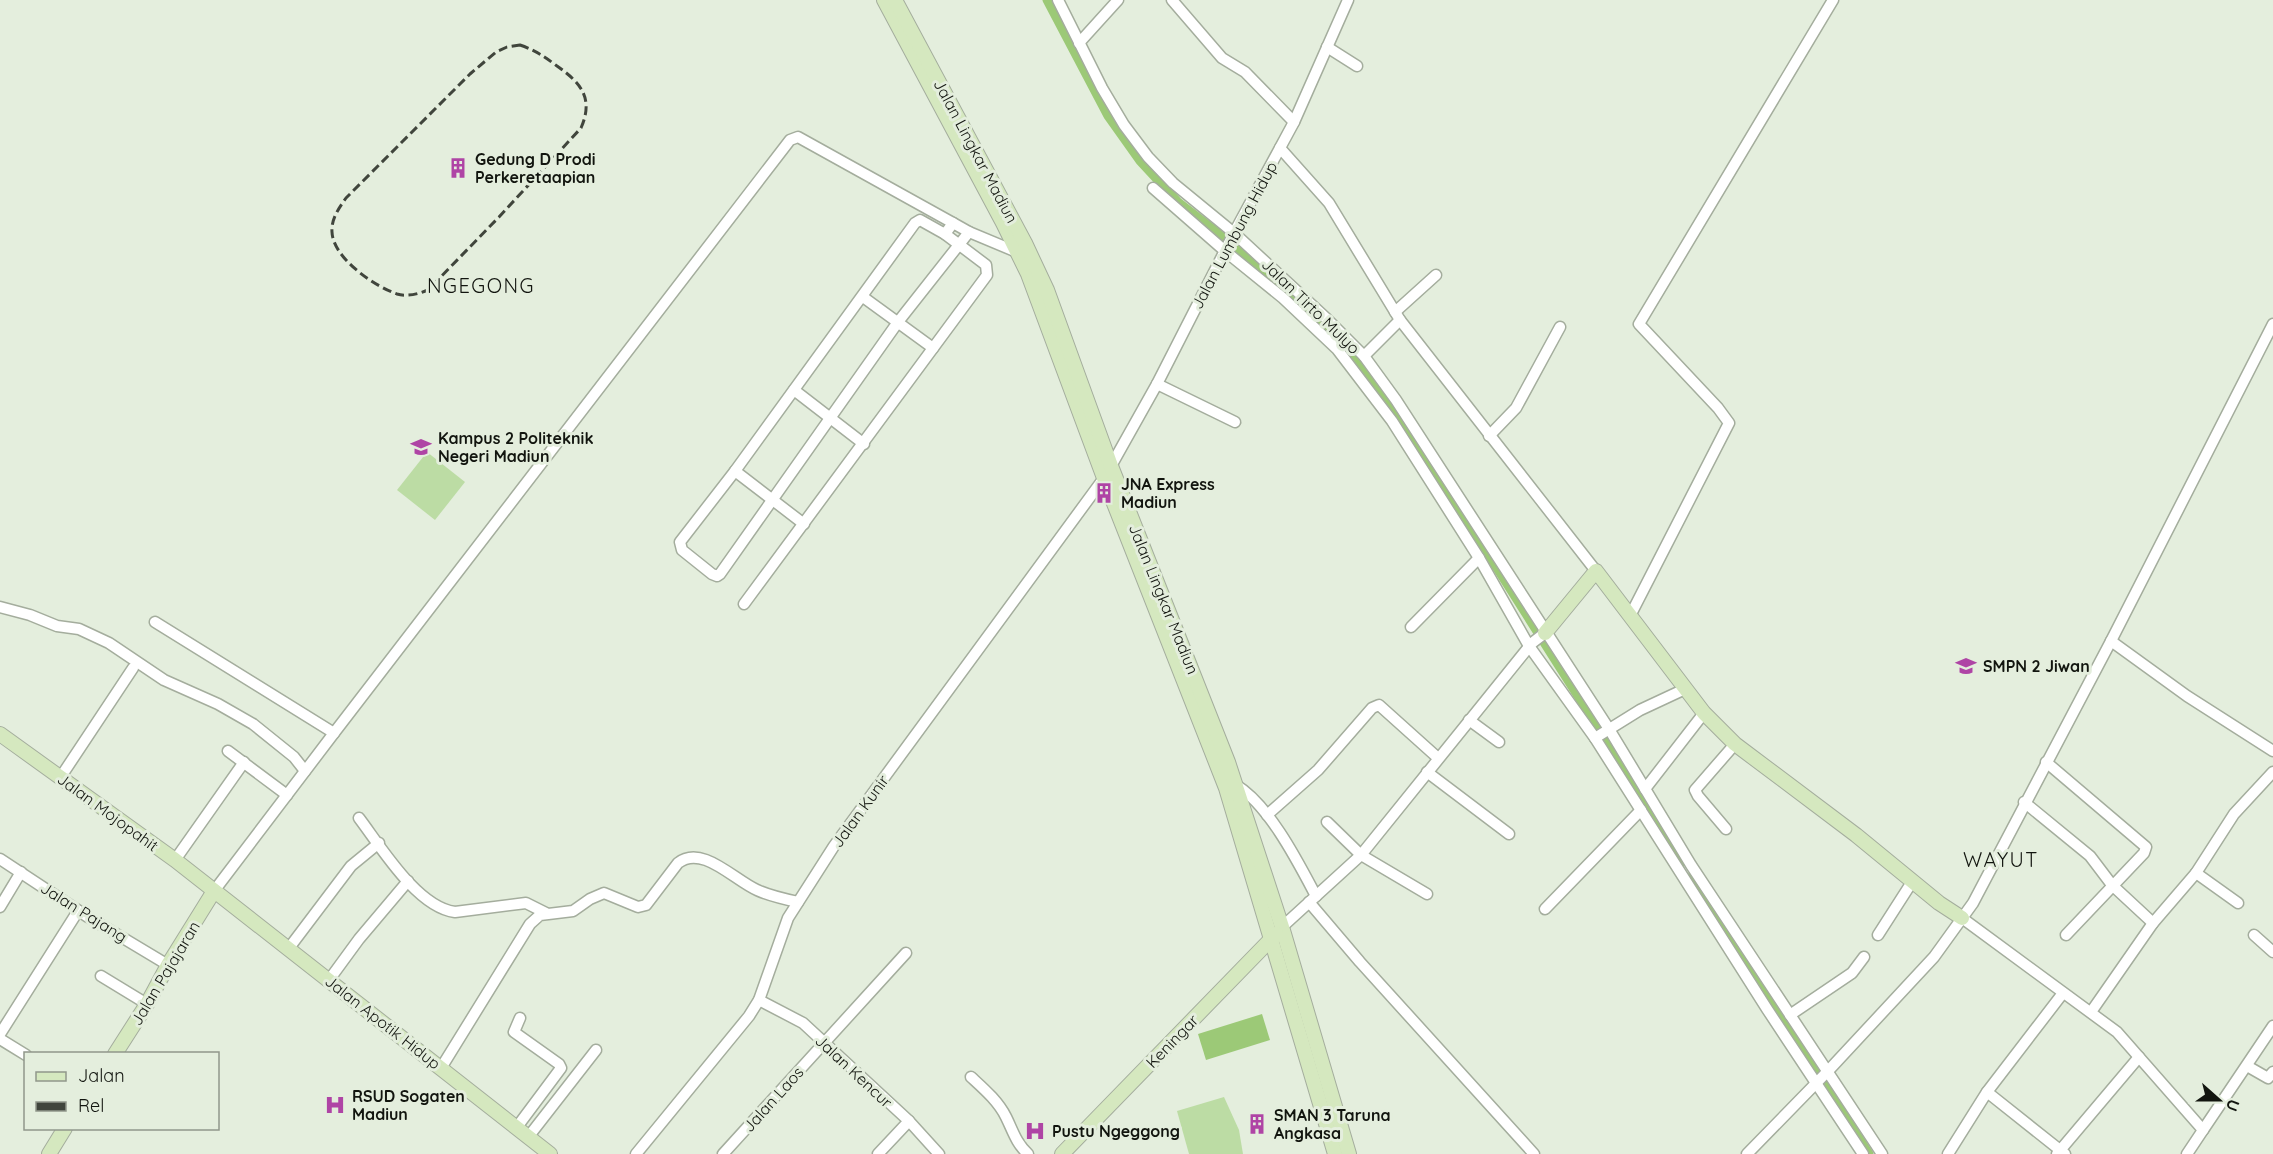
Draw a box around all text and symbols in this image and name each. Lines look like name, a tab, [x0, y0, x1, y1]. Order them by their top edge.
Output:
street label: Jalan Lingkar Madiun	[930, 76, 1022, 226]
place label: Gedung D Prodi Perkeretaapian	[475, 149, 595, 187]
building icon: Gedung D Prodi Perkeretaapian	[446, 156, 470, 180]
street label: Jalan Lumbung Hidup	[1187, 158, 1281, 312]
street label: Jalan Tirto Mulyo	[1258, 254, 1364, 358]
district label: NGEGONG	[427, 273, 535, 298]
place label: Kampus 2 Politeknik Negeri Madiun	[438, 428, 594, 466]
school or university icon: Kampus 2 Politeknik Negeri Madiun	[409, 435, 433, 459]
place label: JNA Express Madiun	[1121, 474, 1215, 512]
building icon: JNA Express Madiun	[1092, 481, 1116, 505]
street label: Jalan Lingkar Madiun	[1125, 521, 1203, 677]
school or university icon: SMPN 2 Jiwan	[1954, 654, 1978, 678]
place label: SMPN 2 Jiwan	[1983, 656, 2090, 676]
street label: Jalan Mojopahit	[54, 769, 162, 855]
street label: Jalan Kunir	[827, 771, 893, 851]
district label: WAYUT	[1963, 847, 2039, 872]
street label: Jalan Pajang	[37, 877, 131, 947]
street label: Jalan Pajajaran	[126, 917, 204, 1029]
street label: Jalan Apotik Hidup	[321, 971, 445, 1073]
street label: Keningar	[1141, 1010, 1203, 1072]
street label: Jalan Kencur	[811, 1030, 897, 1112]
legend	[24, 1052, 219, 1130]
street label: Jalan Laos	[738, 1062, 808, 1136]
text: Jalan	[78, 1064, 125, 1087]
north arrow	[2189, 1070, 2249, 1130]
place label: RSUD Sogaten Madiun	[352, 1086, 465, 1124]
hospital icon: RSUD Sogaten Madiun	[323, 1093, 347, 1117]
text: Rel	[78, 1094, 104, 1117]
text: U	[2222, 1097, 2244, 1114]
place label: SMAN 3 Taruna Angkasa	[1274, 1105, 1391, 1143]
building icon: SMAN 3 Taruna Angkasa	[1245, 1112, 1269, 1136]
hospital icon: Pustu Ngeggong	[1023, 1119, 1047, 1143]
place label: Pustu Ngeggong	[1052, 1121, 1180, 1141]

